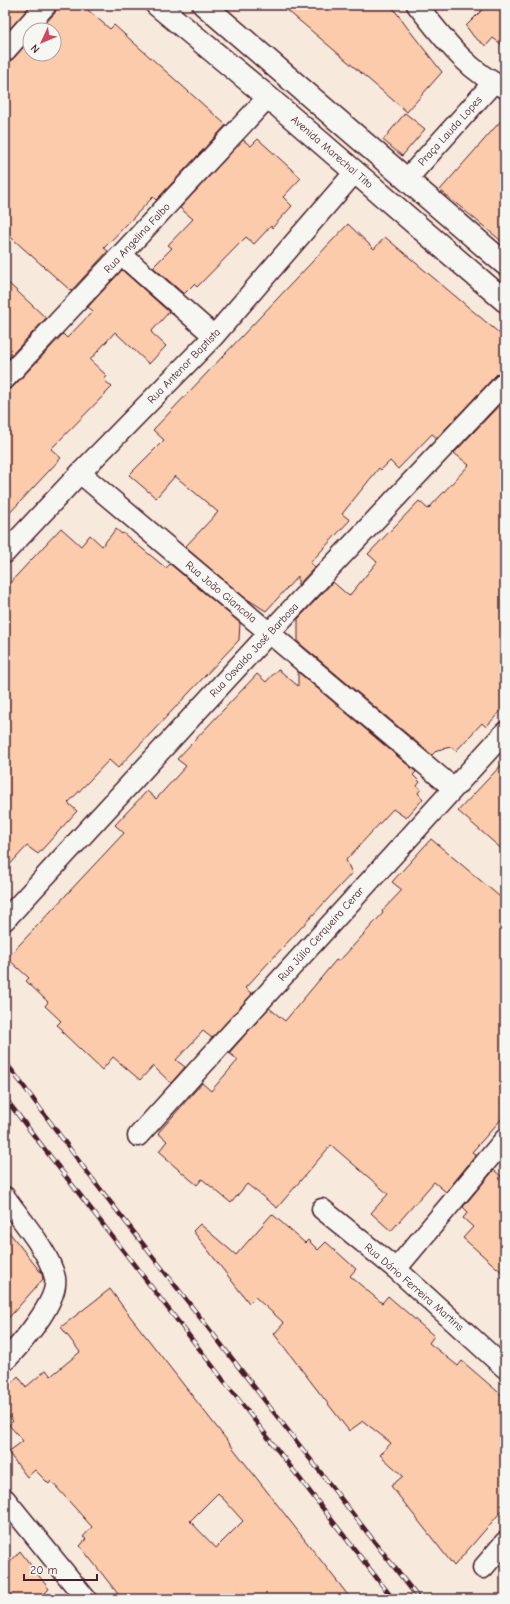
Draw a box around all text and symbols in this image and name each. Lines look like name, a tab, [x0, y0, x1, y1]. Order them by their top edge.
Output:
north arrow	[22, 22, 62, 62]
text: N	[28, 41, 42, 56]
street label: Praça Lauda Lopes	[415, 93, 485, 169]
street label: Avenida Marechal Tito	[288, 113, 376, 191]
street label: Rua Angelina Falbo	[101, 200, 173, 276]
street label: Rua Antenor Baptista	[145, 326, 223, 406]
street label: Rua João Giancola	[183, 558, 259, 626]
street label: Rua Osvaldo José Barbosa	[207, 600, 301, 700]
street label: Rua Júlio Cerqueira Cerar	[275, 884, 367, 984]
street label: Rua Dário Ferreira Martins	[362, 1240, 467, 1334]
scale bar	[24, 1556, 97, 1582]
text: 20 m	[30, 1563, 58, 1577]

